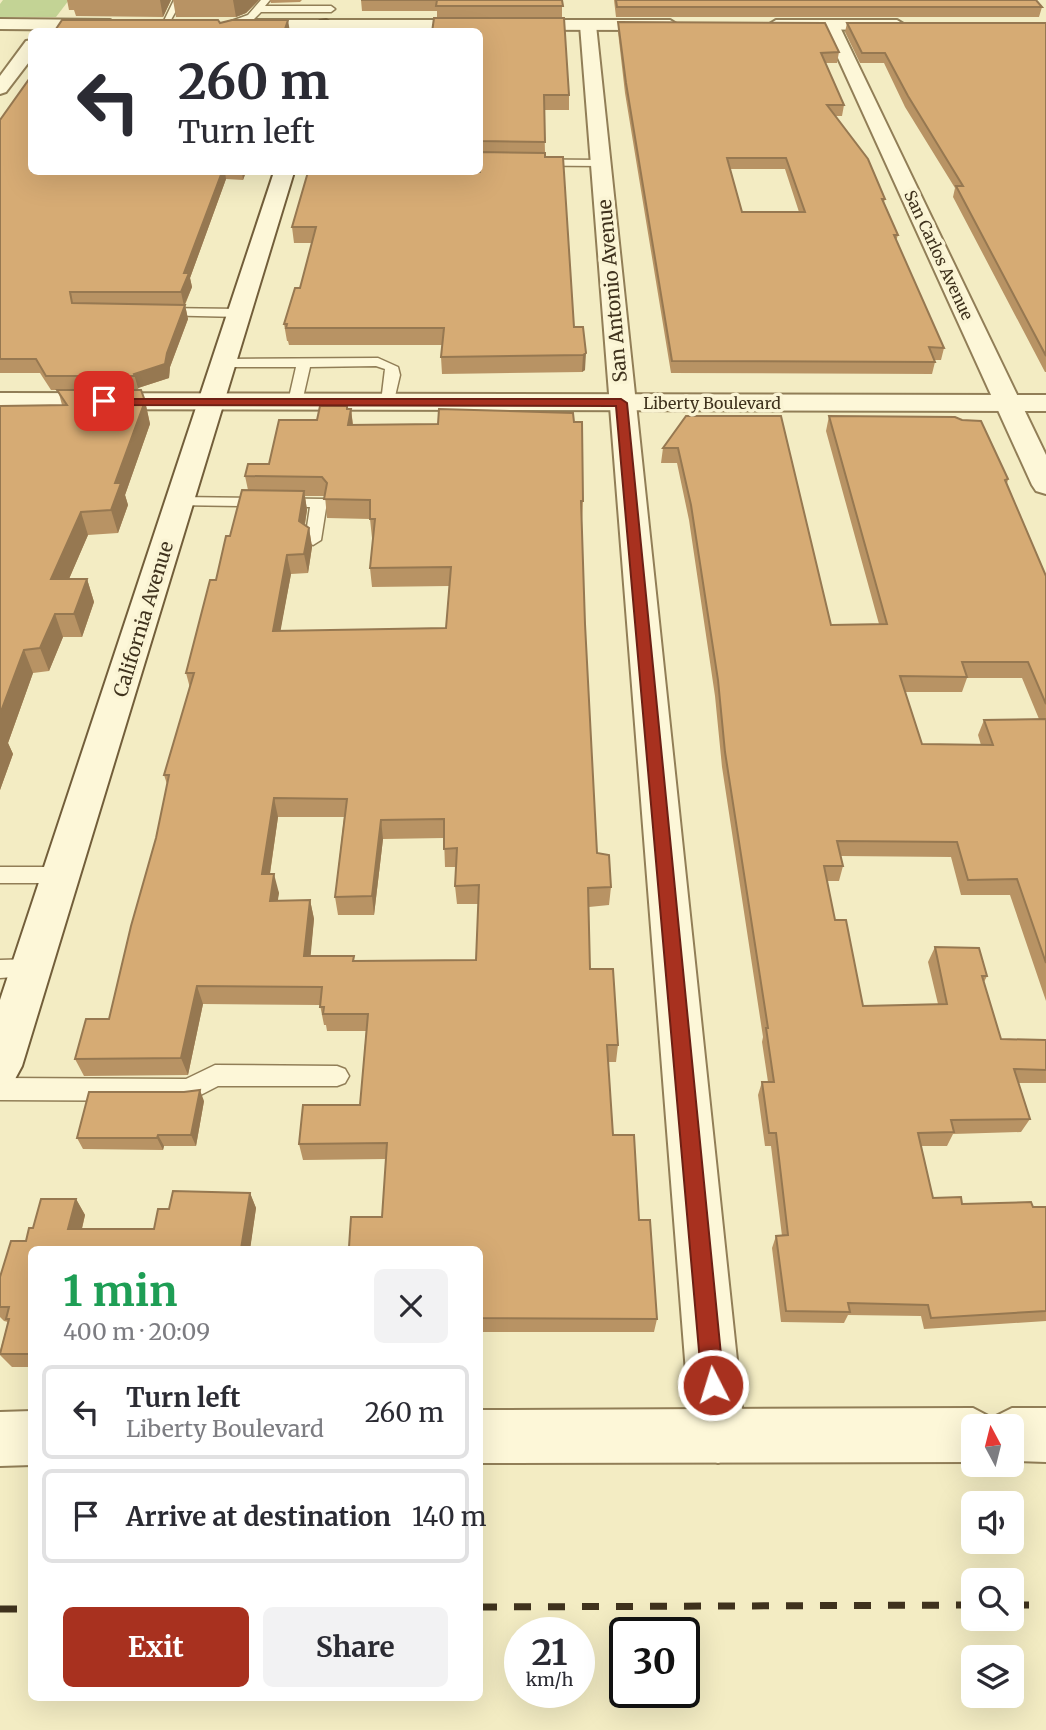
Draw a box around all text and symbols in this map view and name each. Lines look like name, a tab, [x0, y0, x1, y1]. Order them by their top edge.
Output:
text: 260 m	[178, 51, 329, 112]
icon: left	[63, 56, 154, 147]
text: Turn left	[178, 112, 315, 152]
street label: San Carlos Avenue	[900, 187, 978, 323]
street label: San Antonio Avenue	[592, 198, 632, 384]
pin	[74, 371, 134, 431]
icon: arrive	[85, 382, 123, 420]
street label: Liberty Boulevard	[643, 393, 781, 413]
street label: California Avenue	[108, 538, 178, 700]
text: 1 min	[63, 1265, 177, 1317]
button: close	[374, 1269, 448, 1343]
text: 400 m · 20:09	[63, 1317, 210, 1346]
position arrow	[676, 1348, 750, 1422]
text: Turn left	[126, 1381, 240, 1414]
icon: left	[67, 1393, 105, 1431]
text: 260 m	[365, 1396, 444, 1429]
text: Liberty Boulevard	[126, 1414, 324, 1443]
north arrow	[961, 1414, 1024, 1477]
map controls	[961, 1414, 1024, 1708]
button: sound	[961, 1491, 1024, 1554]
icon: arrive	[67, 1497, 105, 1535]
text: Arrive at destination	[126, 1500, 391, 1533]
text: 140 m	[412, 1500, 487, 1533]
button: search	[961, 1568, 1024, 1631]
button: Exit	[63, 1607, 249, 1687]
button: Share	[263, 1607, 448, 1687]
speed limit sign: 30	[609, 1617, 700, 1708]
text: 21	[532, 1631, 567, 1675]
button: layers	[961, 1645, 1024, 1708]
text: km/h	[526, 1668, 573, 1691]

